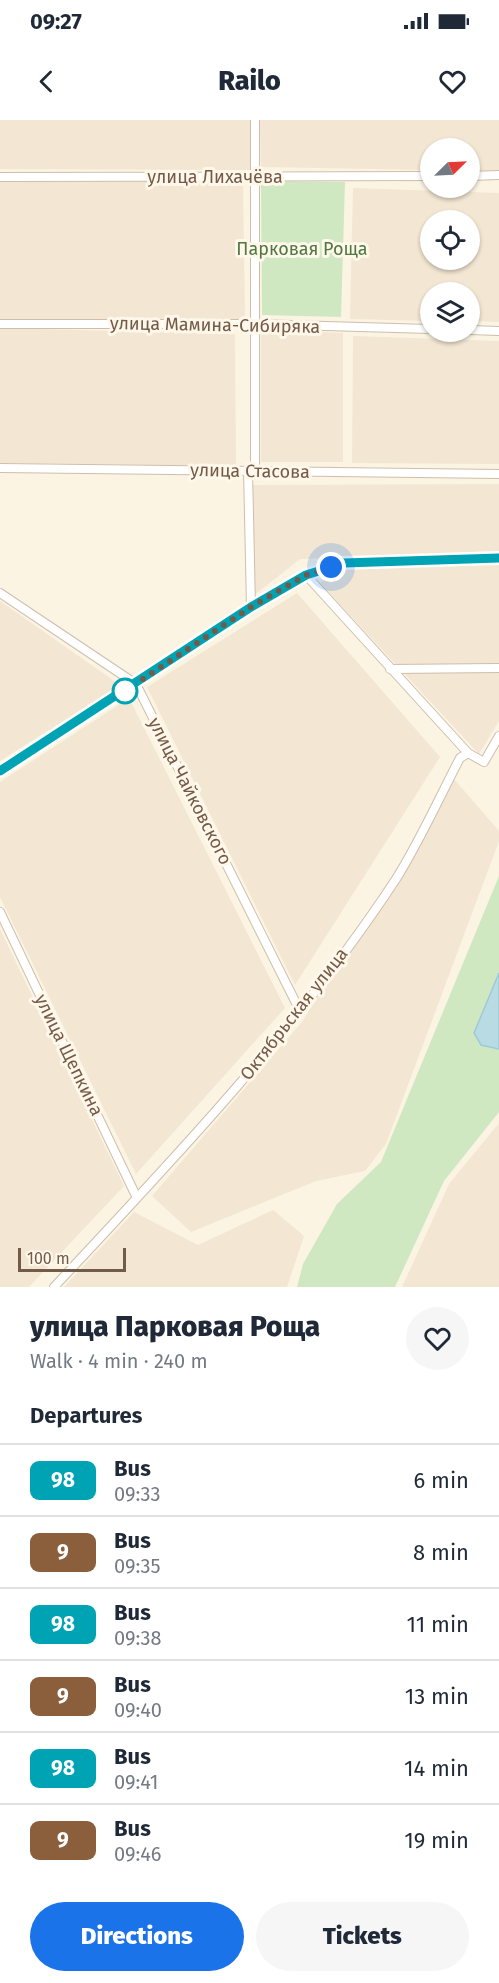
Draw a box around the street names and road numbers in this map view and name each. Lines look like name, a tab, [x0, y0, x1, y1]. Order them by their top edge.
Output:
street label: улица Лихачёва	[147, 166, 283, 188]
street label: улица Мамина-Сибиряка	[110, 312, 320, 338]
street label: улица Стасова	[190, 459, 310, 483]
street label: улица Чайковского	[143, 714, 237, 868]
street label: Октябрьская улица	[235, 943, 353, 1085]
street label: улица Щепкина	[30, 991, 108, 1119]

